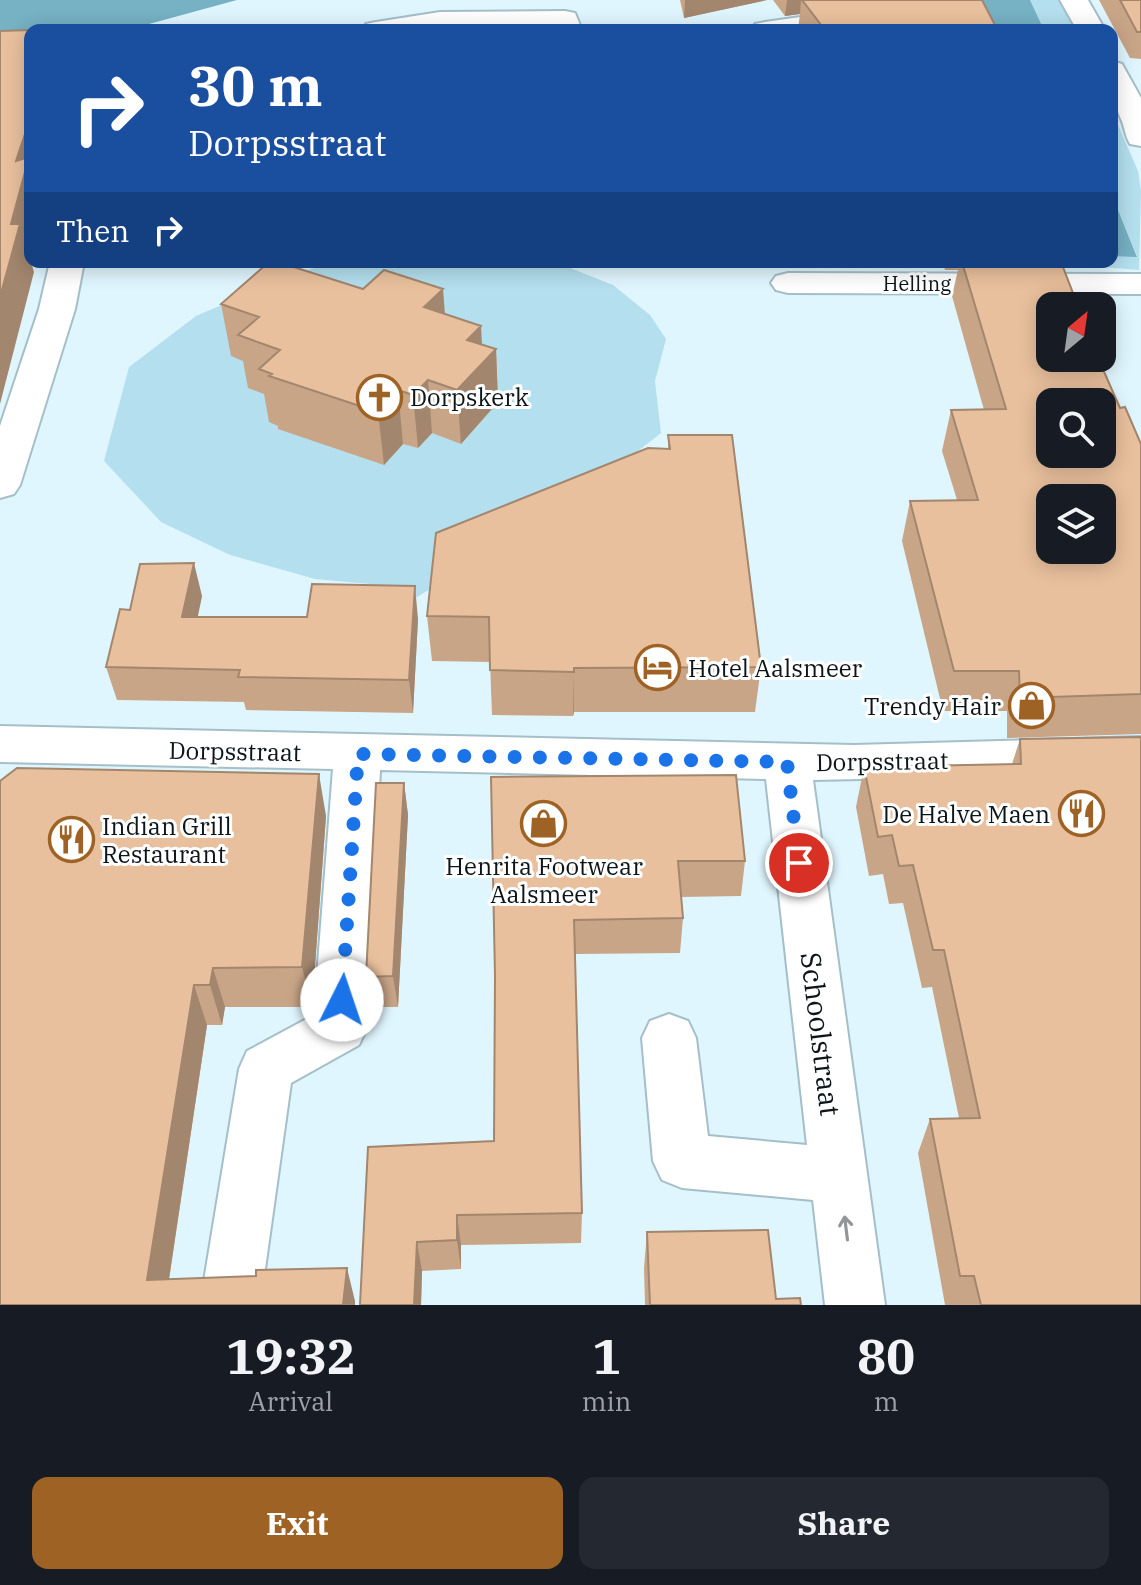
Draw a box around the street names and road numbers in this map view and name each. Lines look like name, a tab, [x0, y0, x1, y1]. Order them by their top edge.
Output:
street label: Helling	[883, 270, 951, 297]
street label: Dorpsstraat	[168, 734, 302, 768]
street label: Dorpsstraat	[815, 744, 949, 778]
street label: Schoolstraat	[793, 950, 849, 1118]

